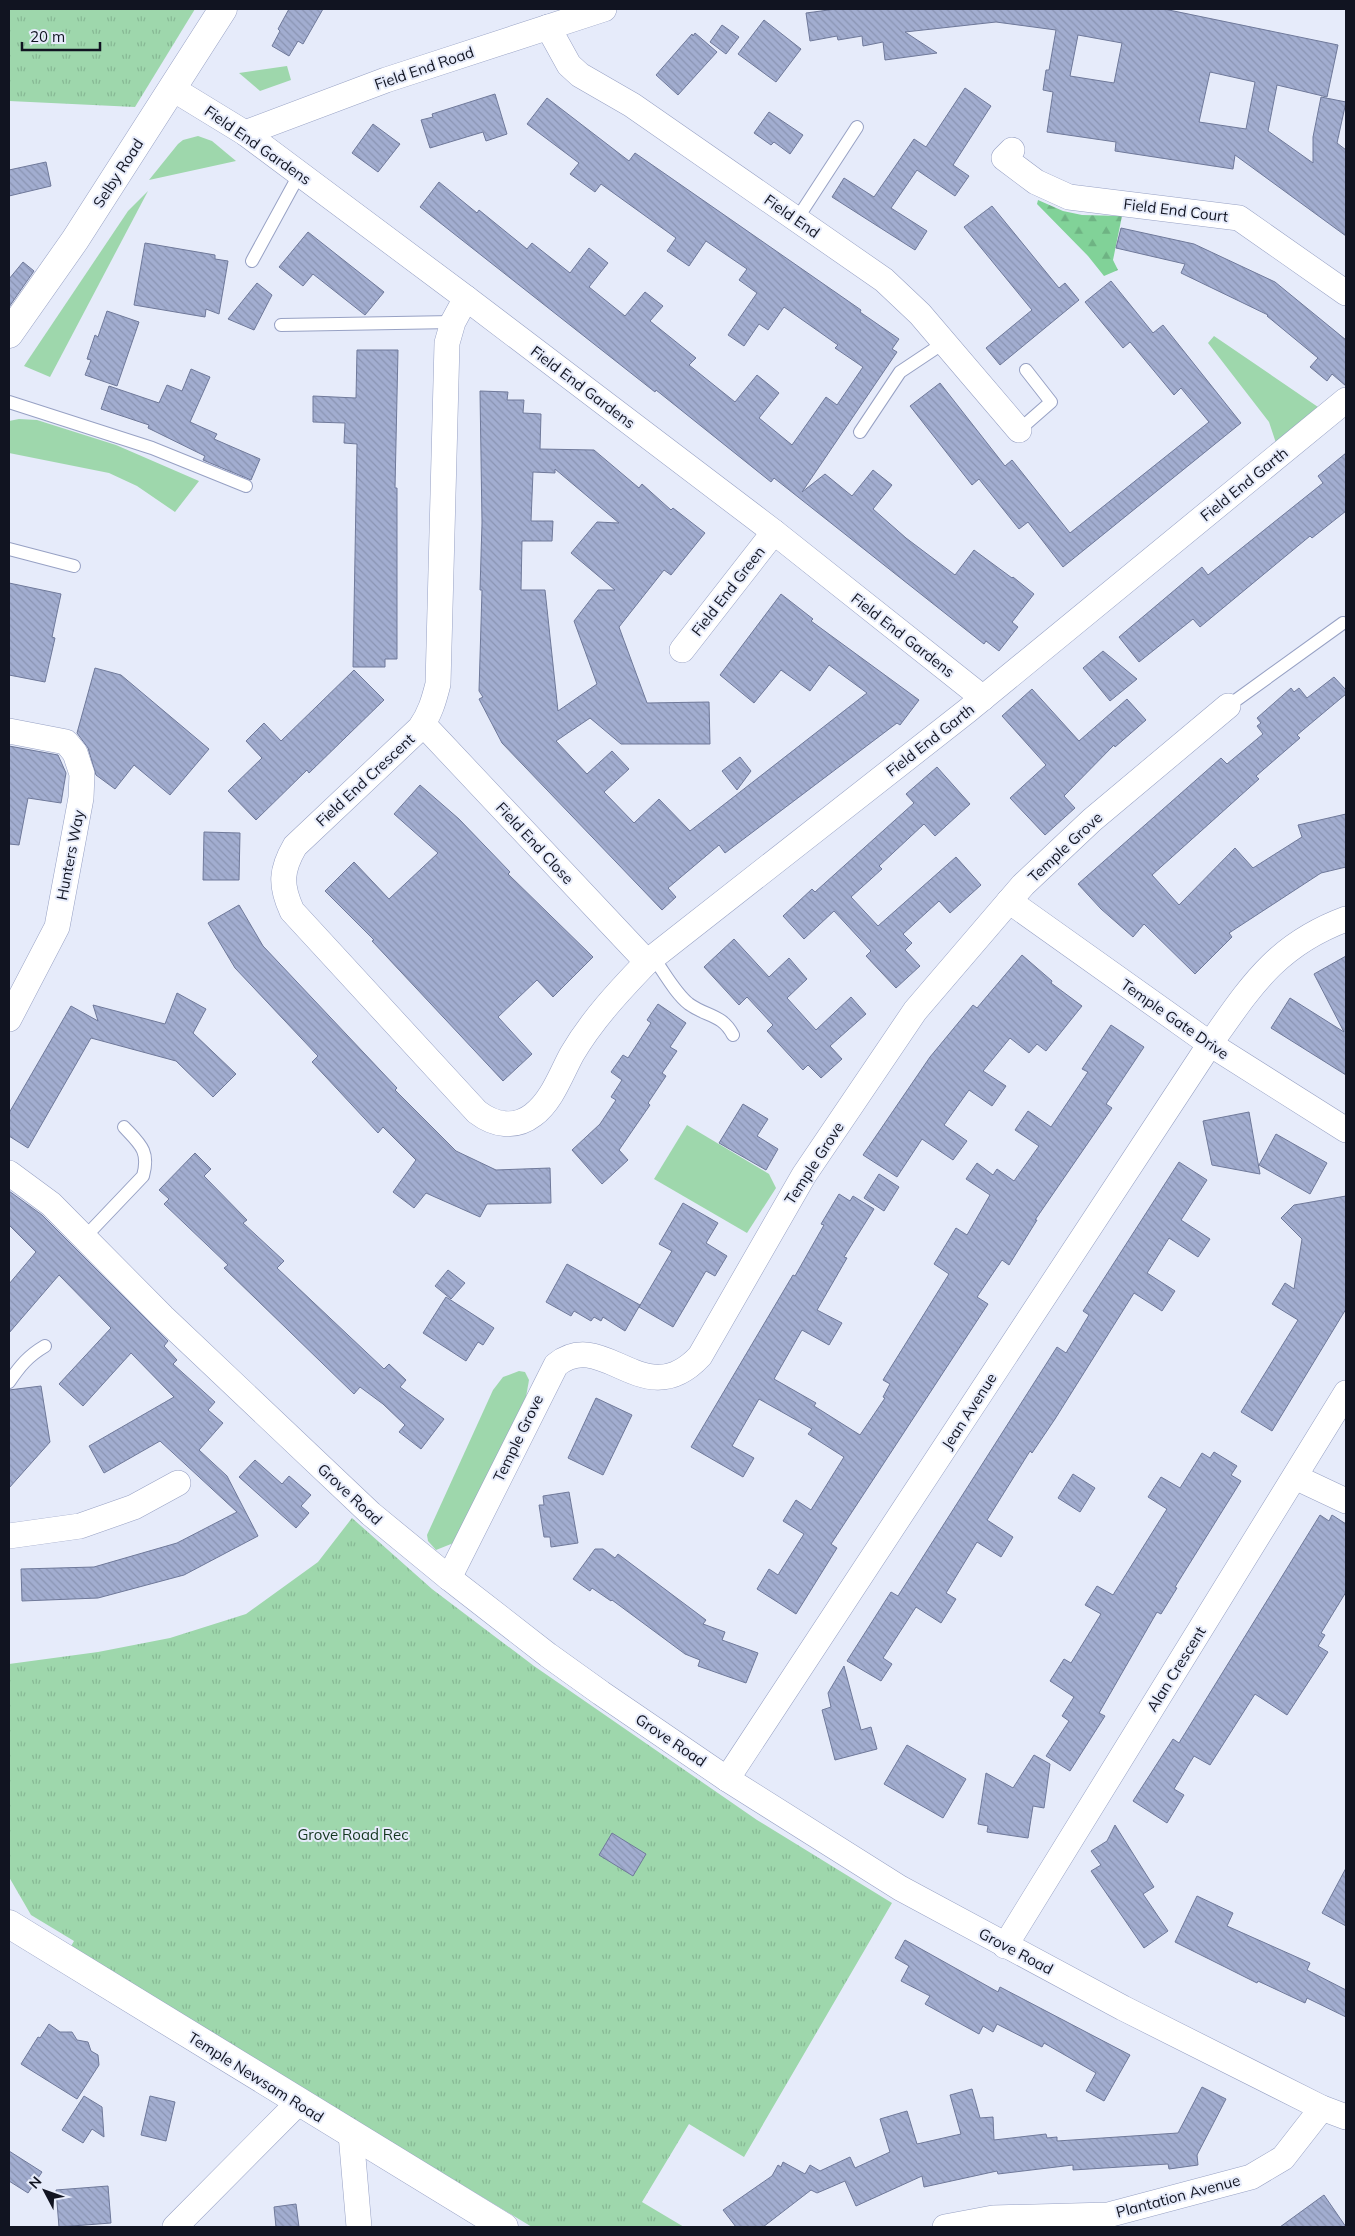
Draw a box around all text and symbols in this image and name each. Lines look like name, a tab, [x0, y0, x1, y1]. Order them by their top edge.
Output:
scale bar	[22, 20, 100, 52]
text: 20 m	[30, 27, 65, 46]
street label: Field End Road	[372, 42, 476, 94]
street label: Field End Gardens	[201, 101, 315, 189]
street label: Selby Road	[89, 135, 147, 211]
street label: Field End	[761, 190, 823, 242]
street label: Field End Court	[1123, 194, 1229, 226]
street label: Field End Gardens	[527, 342, 639, 432]
street label: Field End Garth	[1196, 443, 1292, 525]
street label: Field End Green	[687, 542, 769, 640]
street label: Field End Gardens	[848, 589, 958, 681]
street label: Field End Garth	[882, 700, 978, 780]
street label: Field End Crescent	[312, 729, 418, 831]
street label: Field End Close	[492, 798, 578, 888]
street label: Hunters Way	[52, 808, 88, 902]
street label: Temple Grove	[1024, 808, 1106, 886]
street label: Temple Gate Drive	[1117, 975, 1233, 1063]
street label: Temple Grove	[780, 1118, 848, 1208]
street label: Jean Avenue	[937, 1369, 1001, 1453]
street label: Temple Grove	[489, 1391, 547, 1485]
street label: Grove Road	[314, 1459, 386, 1529]
street label: Alan Crescent	[1142, 1623, 1210, 1715]
street label: Grove Road	[632, 1709, 710, 1771]
park label: Grove Road Rec	[297, 1825, 409, 1844]
street label: Grove Road	[976, 1923, 1056, 1979]
street label: Temple Newsam Road	[185, 2028, 327, 2126]
north arrow	[20, 2166, 70, 2216]
street label: Plantation Avenue	[1114, 2170, 1242, 2222]
text: N	[25, 2173, 45, 2192]

